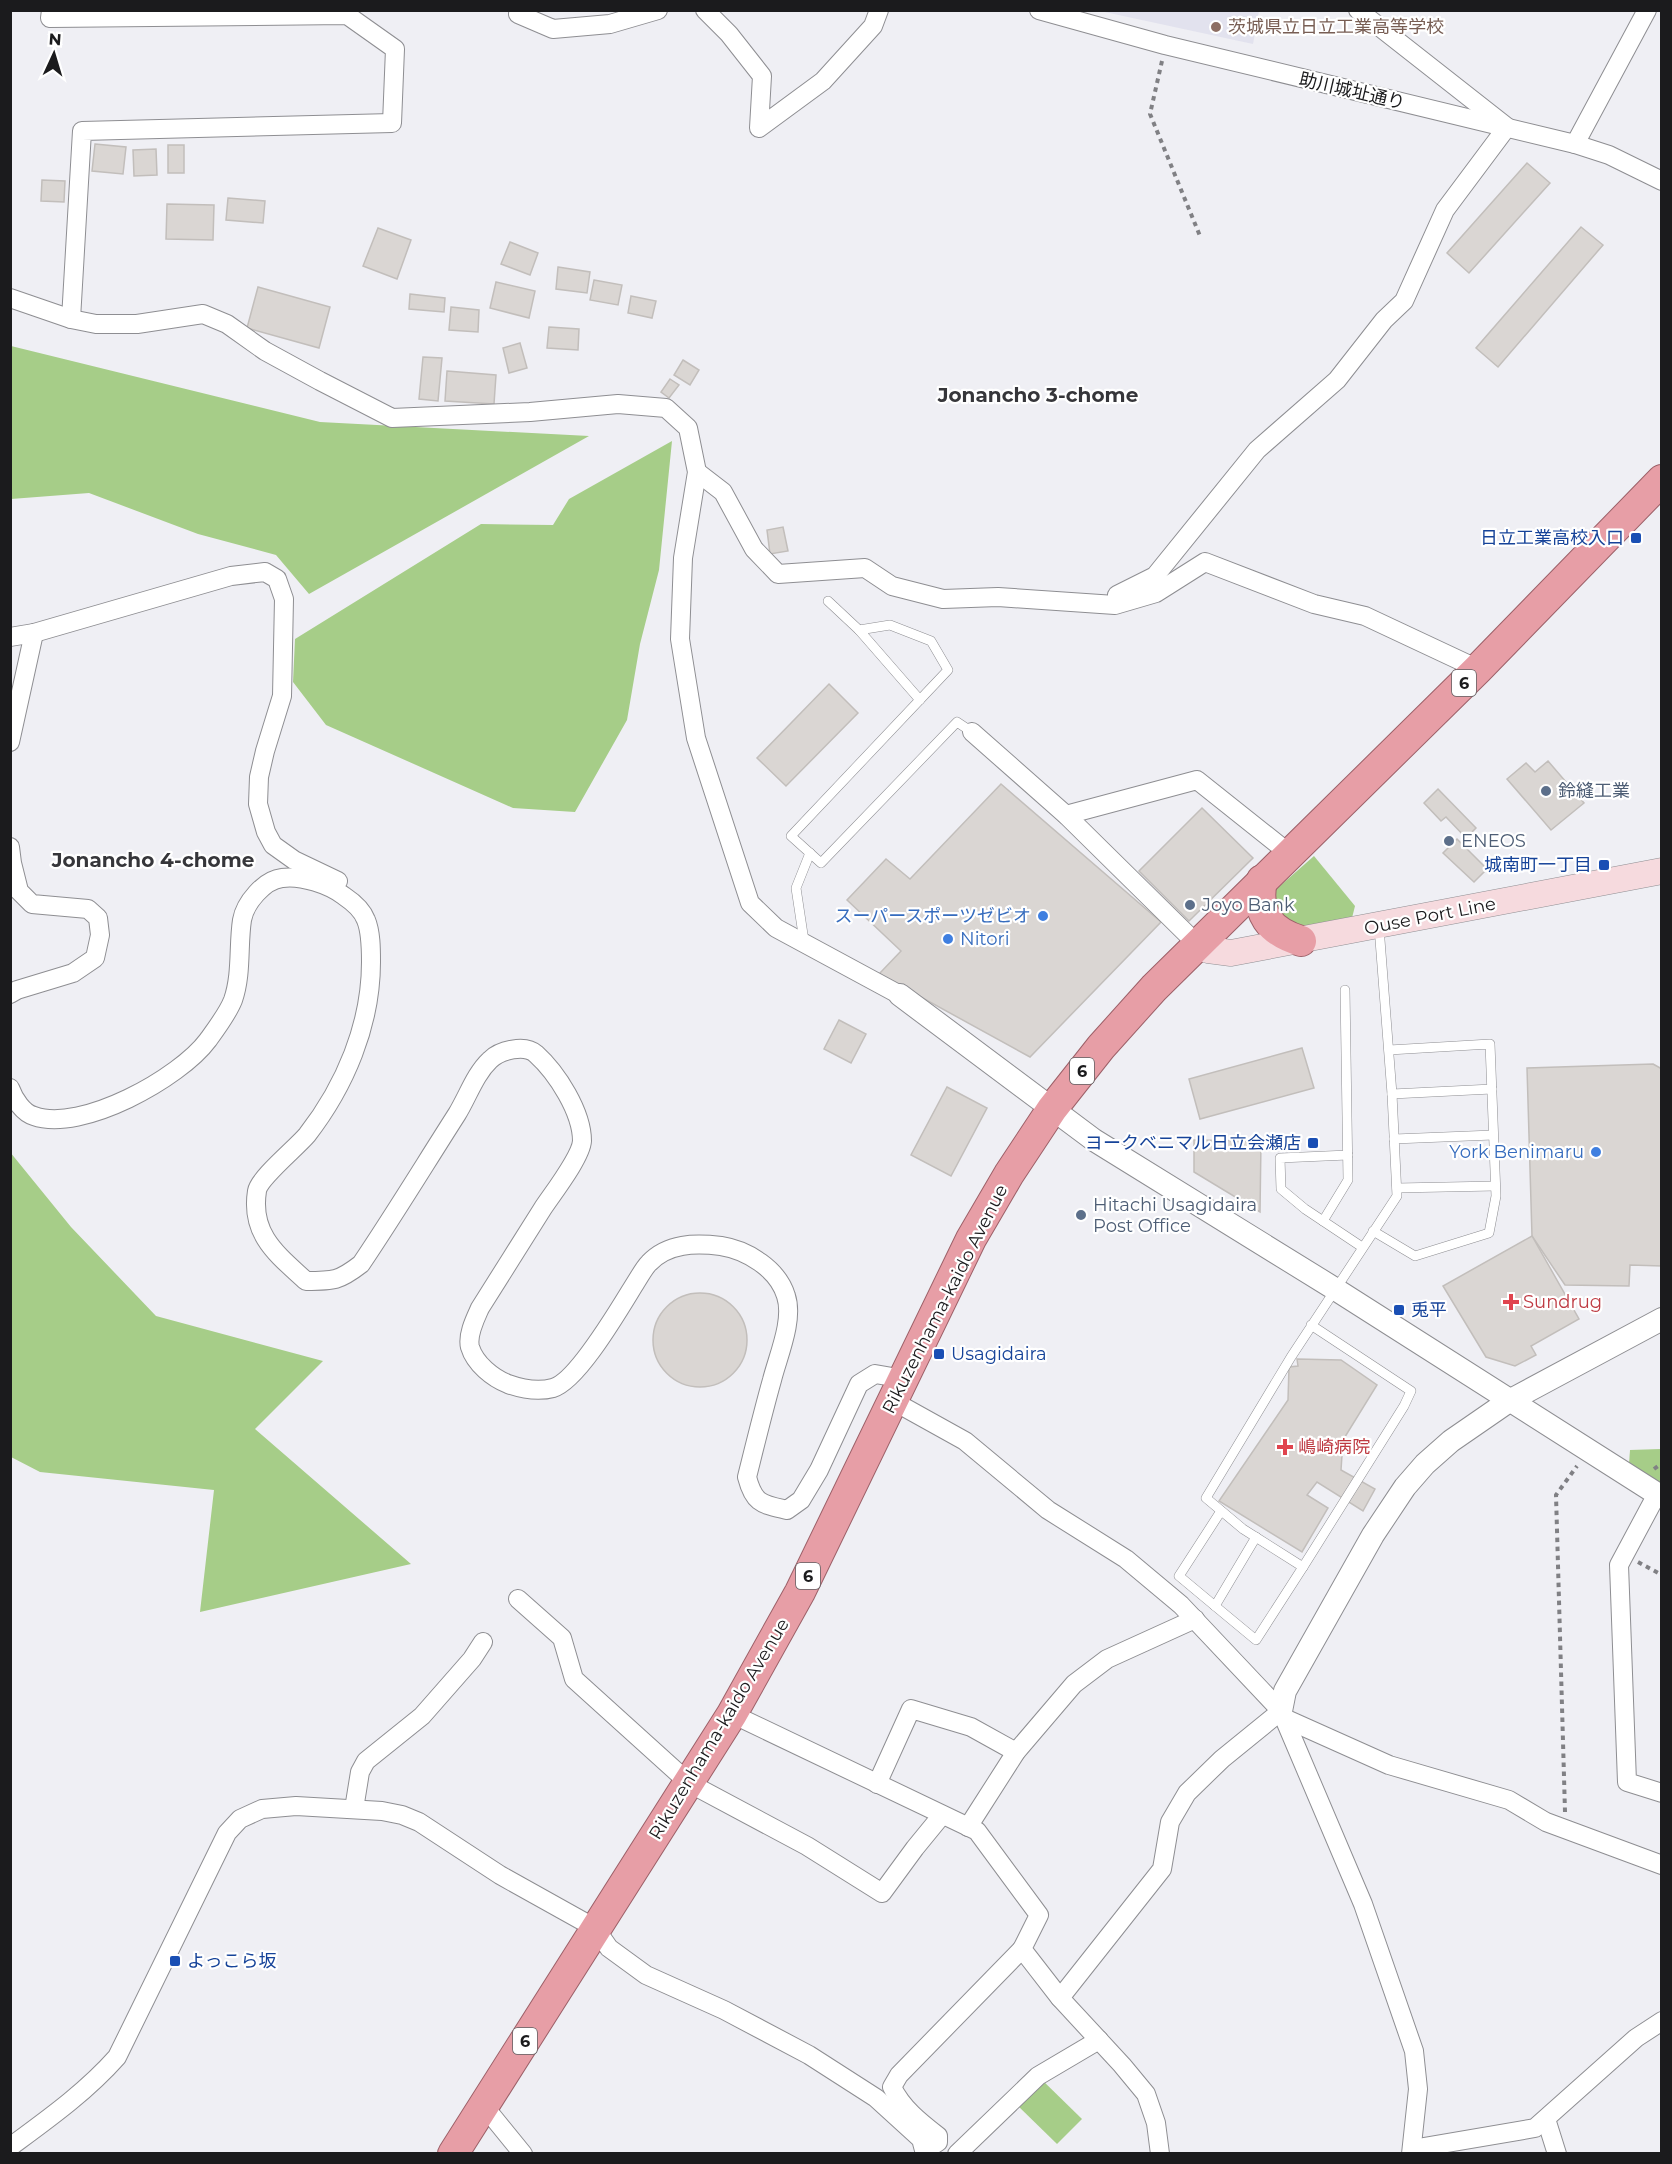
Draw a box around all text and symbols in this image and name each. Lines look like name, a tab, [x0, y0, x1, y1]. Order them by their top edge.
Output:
place label: 茨城県立日立工業高等学校	[1228, 16, 1444, 38]
marker: 茨城県立日立工業高等学校	[1209, 20, 1223, 34]
north arrow	[24, 24, 84, 84]
text: N	[48, 30, 62, 49]
street label: 助川城址通り	[1297, 68, 1407, 114]
district label: Jonancho 3-chome	[937, 383, 1138, 407]
place label: 日立工業高校入口	[1480, 527, 1624, 549]
marker: 日立工業高校入口	[1629, 531, 1643, 545]
road number: 6	[1452, 670, 1476, 696]
place label: 鈴縫工業	[1558, 780, 1630, 802]
marker: 鈴縫工業	[1539, 784, 1553, 798]
place label: ENEOS	[1461, 830, 1526, 852]
marker: ENEOS	[1442, 834, 1456, 848]
district label: Jonancho 4-chome	[51, 848, 254, 872]
place label: 城南町一丁目	[1484, 854, 1592, 876]
marker: 城南町一丁目	[1597, 858, 1611, 872]
street label: Ouse Port Line	[1362, 892, 1498, 940]
place label: Joyo Bank	[1201, 894, 1295, 916]
marker: Joyo Bank	[1183, 898, 1197, 912]
place label: スーパースポーツゼビオ	[834, 905, 1031, 927]
marker: スーパースポーツゼビオ	[1036, 909, 1050, 923]
place label: Nitori	[960, 928, 1010, 950]
marker: Nitori	[941, 932, 955, 946]
road number: 6	[1070, 1058, 1094, 1084]
place label: ヨークベニマル日立会瀬店	[1085, 1132, 1301, 1154]
marker: ヨークベニマル日立会瀬店	[1306, 1136, 1320, 1150]
place label: York Benimaru	[1449, 1141, 1584, 1163]
marker: York Benimaru	[1589, 1145, 1603, 1159]
street label: Rikuzenhama-kaido Avenue	[877, 1181, 1013, 1417]
place label: Hitachi Usagidaira Post Office	[1093, 1194, 1257, 1237]
marker: Hitachi Usagidaira Post Office	[1074, 1208, 1088, 1222]
place label: Sundrug	[1523, 1291, 1602, 1313]
marker: Sundrug	[1504, 1295, 1518, 1309]
place label: 兎平	[1411, 1299, 1447, 1321]
marker: 兎平	[1392, 1303, 1406, 1317]
place label: Usagidaira	[951, 1343, 1047, 1365]
marker: Usagidaira	[932, 1347, 946, 1361]
place label: 嶋崎病院	[1298, 1436, 1370, 1458]
marker: 嶋崎病院	[1276, 1438, 1294, 1456]
road number: 6	[796, 1563, 820, 1589]
street label: Rikuzenhama-kaido Avenue	[644, 1614, 794, 1844]
place label: よっこら坂	[187, 1950, 276, 1972]
marker: よっこら坂	[168, 1954, 182, 1968]
road number: 6	[513, 2028, 537, 2054]

